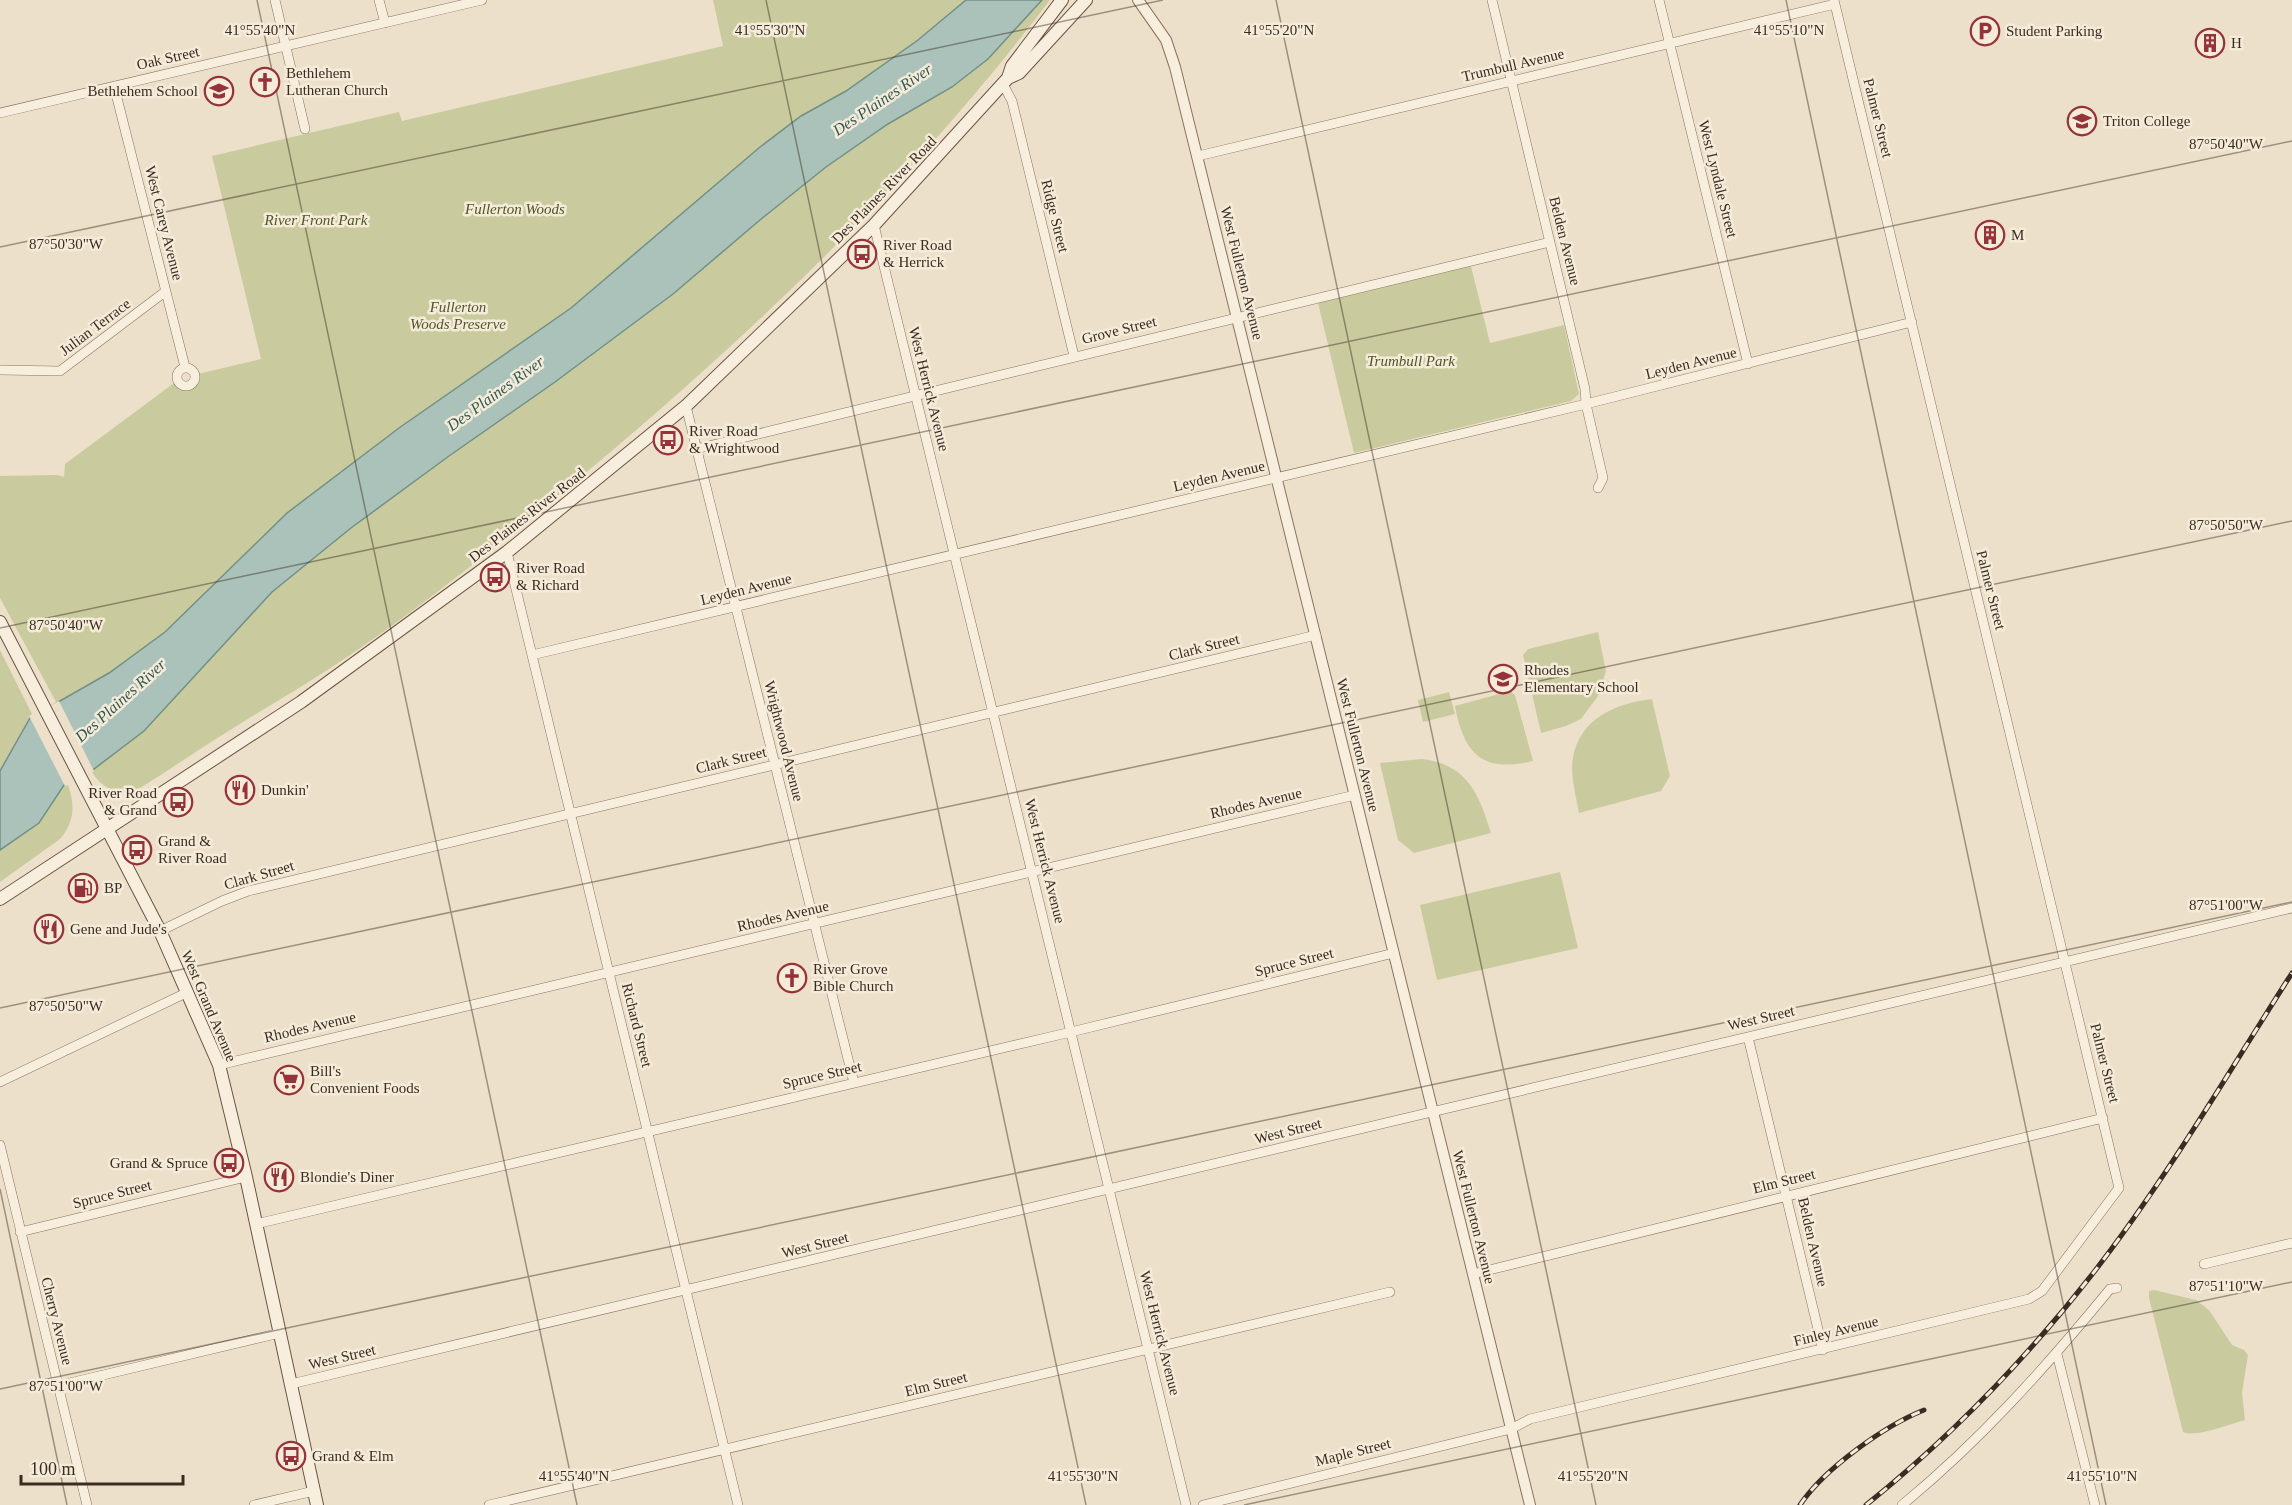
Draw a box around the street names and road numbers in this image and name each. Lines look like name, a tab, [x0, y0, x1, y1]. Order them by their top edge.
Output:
street label: Oak Street	[135, 43, 202, 73]
street label: Trumbull Avenue	[1460, 45, 1566, 85]
street label: Palmer Street	[1860, 77, 1896, 160]
street label: West Lyndale Street	[1696, 119, 1741, 240]
street label: Des Plaines River Road	[829, 133, 940, 247]
street label: West Carey Avenue	[142, 164, 186, 282]
street label: Ridge Street	[1038, 178, 1072, 255]
street label: Belden Avenue	[1546, 195, 1584, 287]
street label: West Fullerton Avenue	[1218, 205, 1266, 342]
street label: Julian Terrace	[57, 295, 134, 359]
street label: Grove Street	[1080, 313, 1159, 347]
street label: West Herrick Avenue	[906, 325, 952, 453]
street label: Leyden Avenue	[1644, 344, 1739, 382]
street label: Leyden Avenue	[1172, 458, 1267, 494]
street label: Des Plaines River Road	[466, 464, 589, 565]
street label: Palmer Street	[1973, 549, 2009, 632]
street label: Leyden Avenue	[699, 570, 794, 608]
street label: Clark Street	[1167, 630, 1242, 663]
street label: West Fullerton Avenue	[1334, 677, 1382, 814]
street label: Wrightwood Avenue	[761, 679, 807, 803]
street label: Clark Street	[694, 743, 769, 776]
street label: Rhodes Avenue	[1209, 785, 1304, 821]
street label: West Herrick Avenue	[1022, 797, 1068, 925]
street label: Clark Street	[222, 857, 297, 893]
street label: Rhodes Avenue	[736, 898, 831, 934]
street label: Spruce Street	[1253, 944, 1336, 979]
street label: West Grand Avenue	[178, 948, 240, 1064]
street label: Richard Street	[619, 981, 655, 1070]
street label: West Street	[1726, 1002, 1797, 1033]
street label: Rhodes Avenue	[263, 1009, 358, 1045]
street label: Palmer Street	[2087, 1022, 2123, 1105]
street label: Spruce Street	[781, 1058, 864, 1092]
street label: West Street	[1253, 1115, 1324, 1147]
street label: West Fullerton Avenue	[1450, 1149, 1498, 1286]
street label: Elm Street	[1751, 1165, 1818, 1196]
street label: Spruce Street	[71, 1176, 154, 1211]
street label: Belden Avenue	[1795, 1196, 1831, 1288]
street label: West Street	[780, 1229, 851, 1261]
street label: West Herrick Avenue	[1137, 1269, 1183, 1397]
street label: Cherry Avenue	[38, 1275, 76, 1367]
street label: Finley Avenue	[1792, 1313, 1880, 1349]
street label: West Street	[307, 1341, 378, 1372]
street label: Elm Street	[903, 1368, 970, 1399]
street label: Maple Street	[1314, 1435, 1393, 1469]

